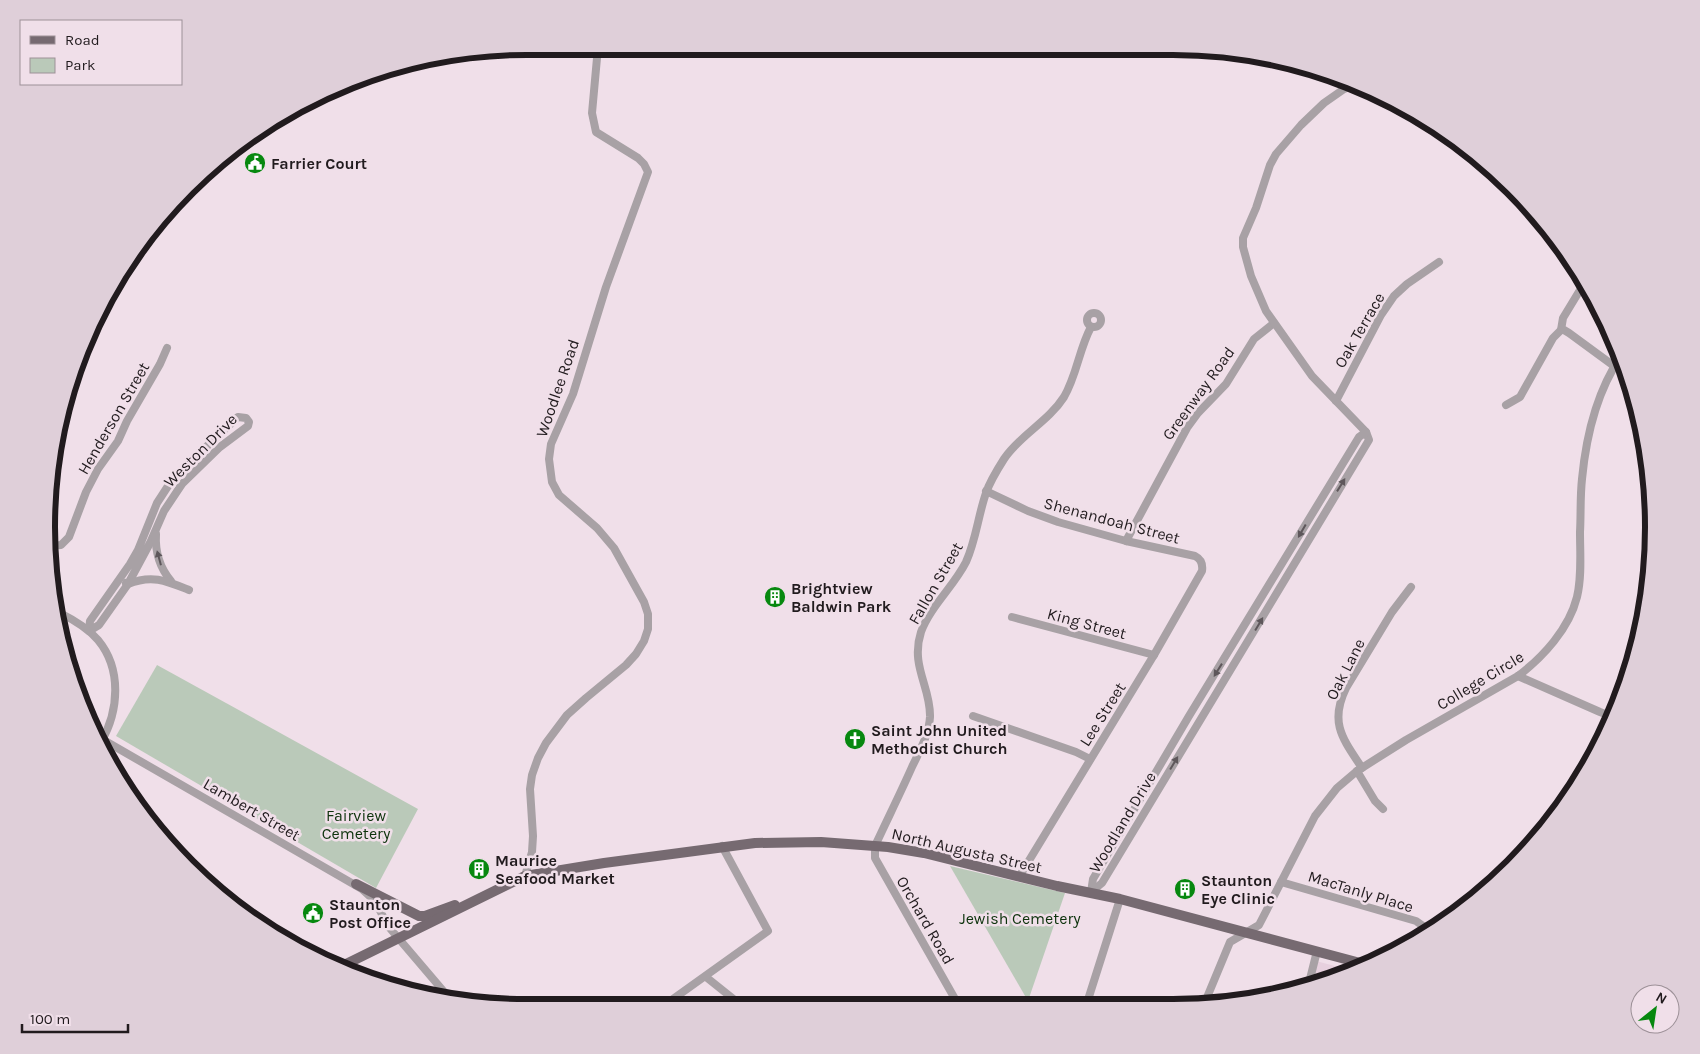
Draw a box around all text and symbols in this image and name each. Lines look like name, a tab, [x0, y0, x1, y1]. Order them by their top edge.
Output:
legend	[20, 20, 182, 85]
text: Road	[65, 31, 100, 49]
text: Park	[65, 56, 95, 74]
public building icon: Farrier Court	[243, 151, 267, 175]
place label: Farrier Court	[271, 154, 367, 173]
street label: Oak Terrace	[1330, 289, 1389, 371]
street label: Woodlee Road	[532, 337, 583, 440]
street label: Greenway Road	[1158, 343, 1239, 444]
street label: Henderson Street	[74, 359, 153, 478]
street label: Weston Drive	[160, 410, 241, 491]
one-way arrow	[1337, 478, 1346, 491]
street label: Shenandoah Street	[1042, 493, 1182, 548]
one-way arrow	[1298, 524, 1306, 539]
street label: Fallon Street	[904, 539, 967, 628]
one-way arrow	[155, 550, 163, 565]
place label: Brightview Baldwin Park	[791, 579, 892, 616]
building icon: Brightview Baldwin Park	[763, 585, 787, 609]
street label: King Street	[1045, 604, 1128, 643]
one-way arrow	[1254, 618, 1263, 631]
street label: Oak Lane	[1322, 635, 1369, 703]
street label: College Circle	[1433, 647, 1527, 714]
one-way arrow	[1213, 663, 1222, 676]
street label: Lee Street	[1075, 679, 1129, 750]
place label: Saint John United Methodist Church	[871, 721, 1008, 758]
church icon: Saint John United Methodist Church	[843, 727, 867, 751]
one-way arrow	[1169, 757, 1178, 770]
street label: Woodland Drive	[1085, 768, 1160, 876]
street label: Lambert Street	[200, 774, 303, 845]
park label: Fairview Cemetery	[322, 806, 391, 843]
street label: North Augusta Street	[890, 824, 1044, 877]
place label: Maurice Seafood Market	[495, 851, 615, 888]
building icon: Maurice Seafood Market	[467, 857, 491, 881]
street label: MacTanly Place	[1306, 866, 1416, 917]
place label: Staunton Eye Clinic	[1201, 871, 1275, 908]
street label: Orchard Road	[893, 873, 958, 968]
building icon: Staunton Eye Clinic	[1173, 877, 1197, 901]
place label: Staunton Post Office	[329, 895, 411, 932]
public building icon: Staunton Post Office	[301, 901, 325, 925]
park label: Jewish Cemetery	[959, 909, 1081, 928]
north arrow	[1630, 984, 1680, 1034]
text: N	[1653, 988, 1670, 1008]
scale bar	[22, 1002, 129, 1034]
text: 100 m	[30, 1010, 70, 1028]

